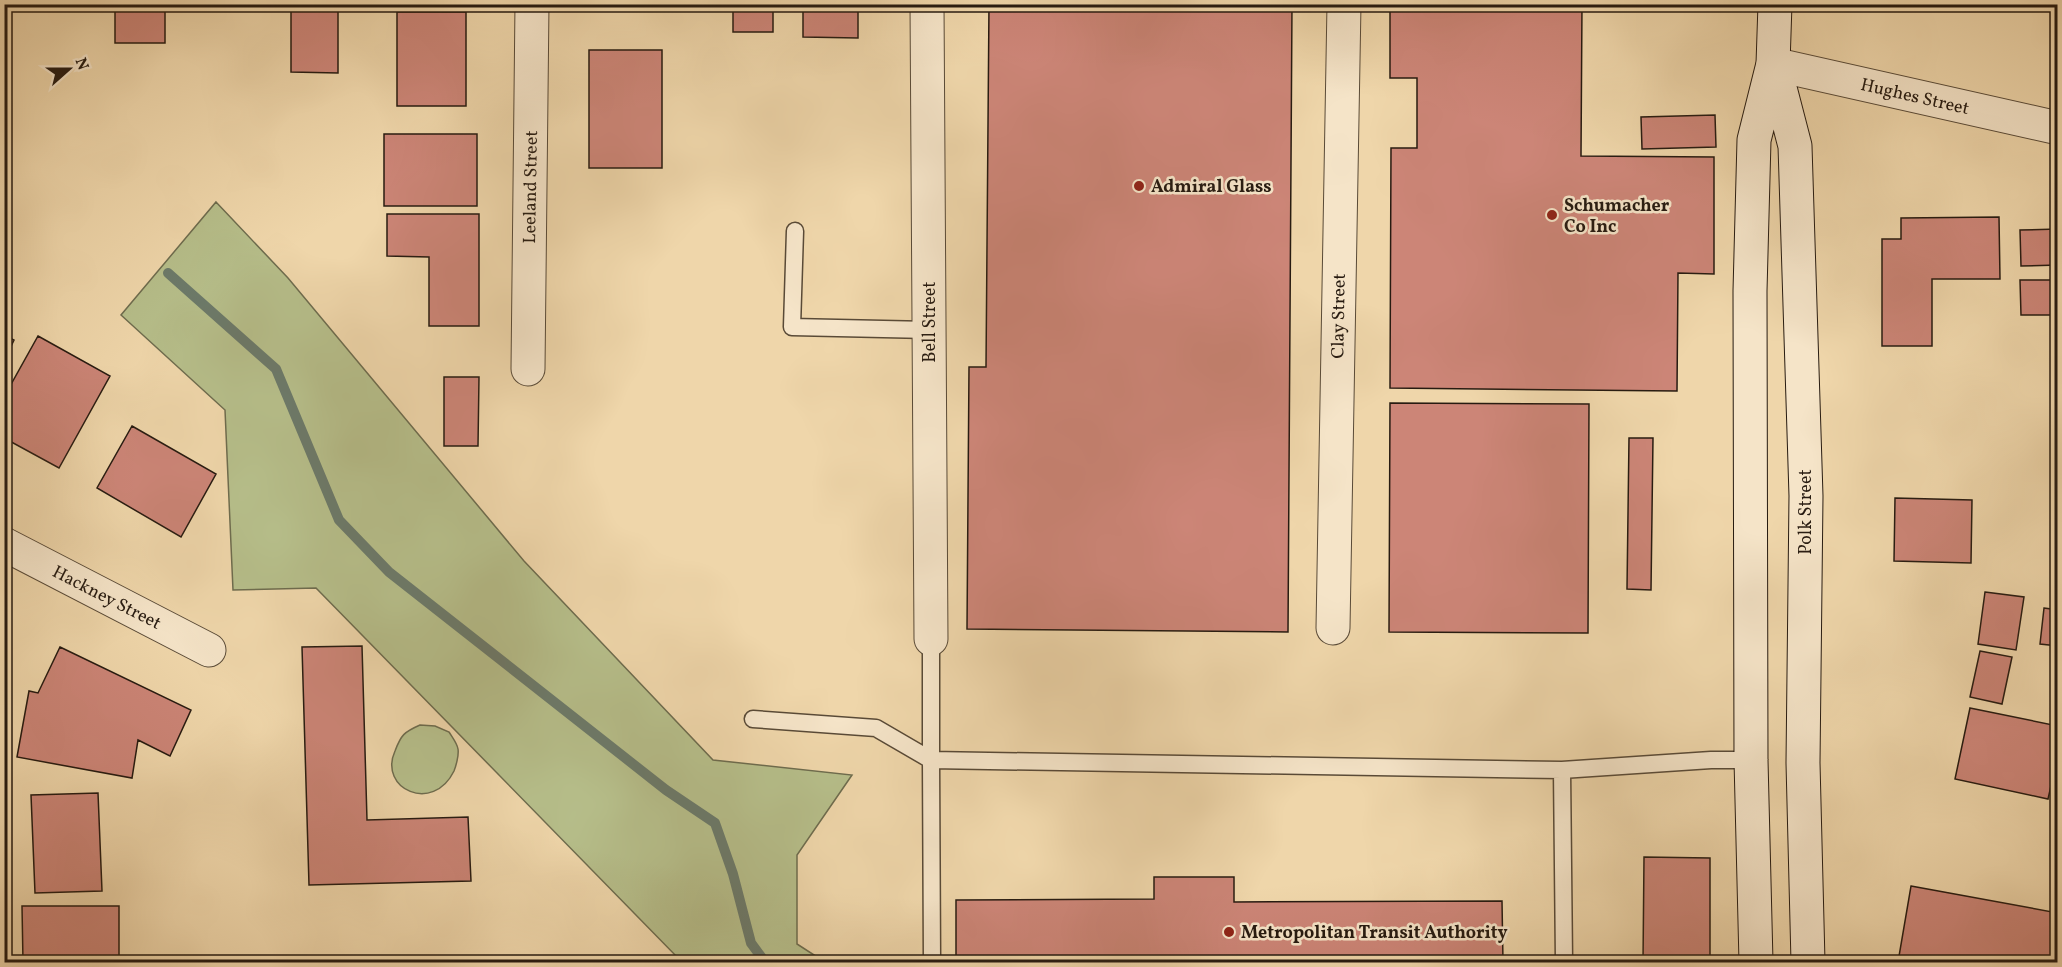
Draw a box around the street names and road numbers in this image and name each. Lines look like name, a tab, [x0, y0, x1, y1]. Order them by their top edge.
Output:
street label: Hughes Street	[1858, 73, 1971, 122]
street label: Leeland Street	[518, 130, 545, 244]
street label: Clay Street	[1326, 273, 1353, 359]
street label: Bell Street	[918, 281, 943, 363]
street label: Polk Street	[1794, 469, 1819, 555]
street label: Hackney Street	[48, 560, 165, 636]

